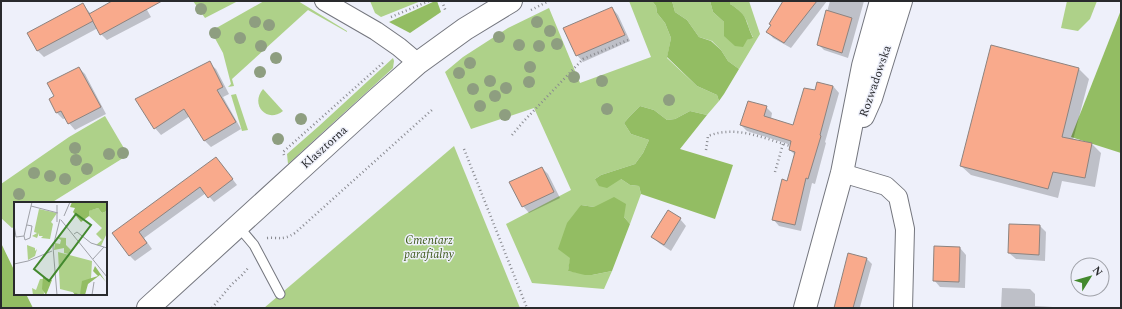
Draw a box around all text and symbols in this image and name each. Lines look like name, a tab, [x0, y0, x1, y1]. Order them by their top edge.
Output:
street label: Rozwadowska	[854, 43, 897, 120]
street label: Klasztorna	[297, 121, 352, 173]
inset map	[14, 202, 107, 295]
park label: Cmentarz parafialny	[403, 231, 455, 264]
north arrow	[1070, 257, 1110, 297]
text: N	[1088, 263, 1107, 280]

